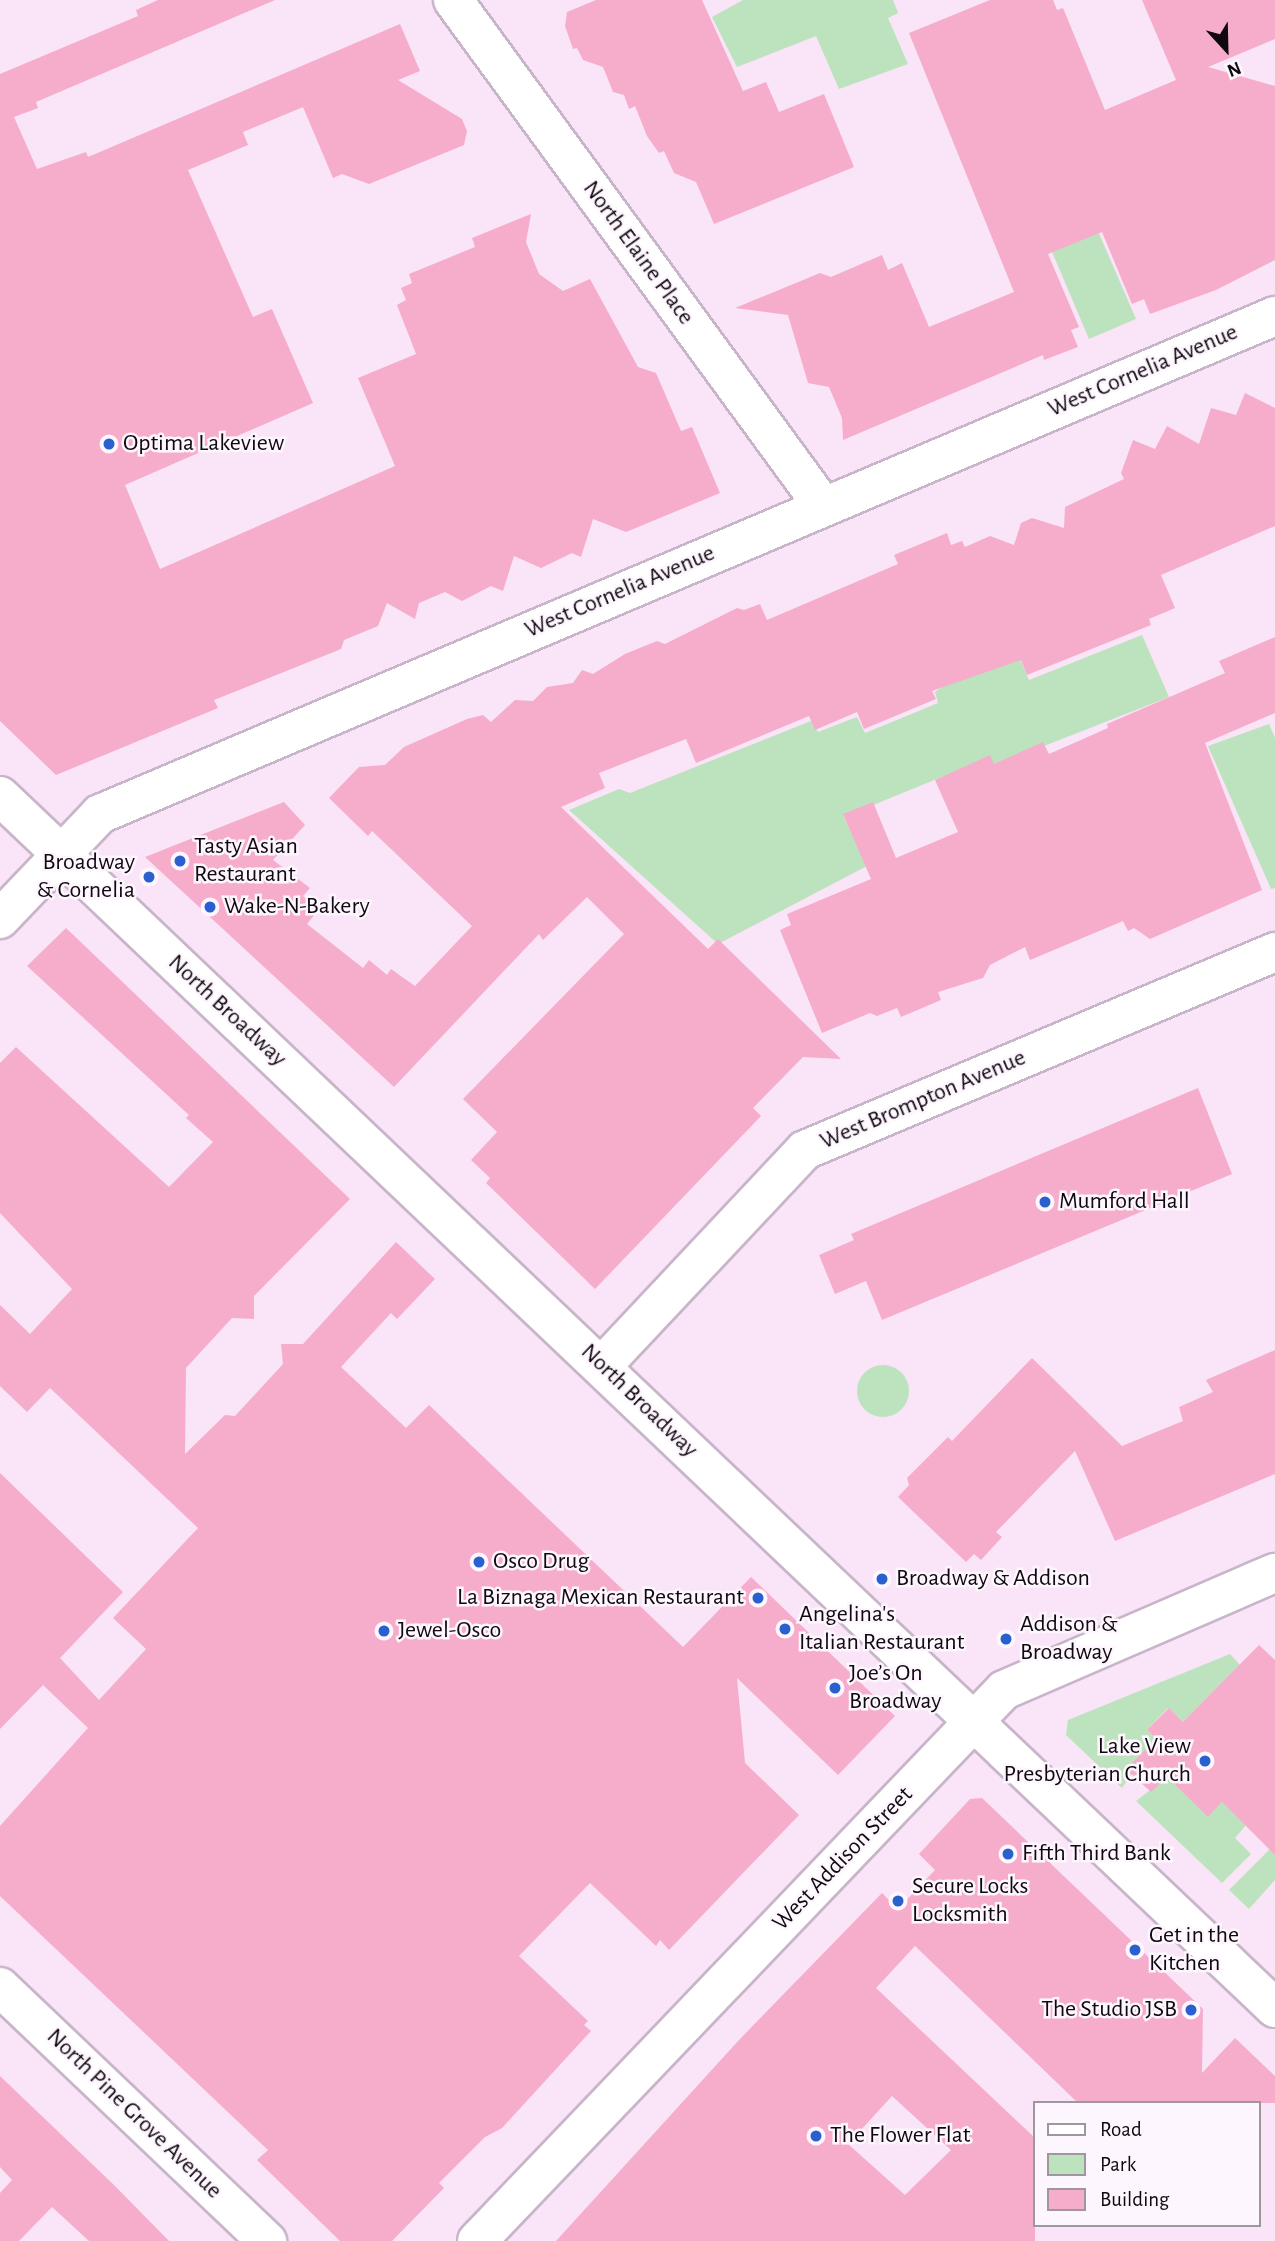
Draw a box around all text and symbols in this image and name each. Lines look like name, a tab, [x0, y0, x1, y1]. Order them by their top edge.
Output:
north arrow	[1191, 14, 1261, 84]
text: N	[1224, 58, 1244, 80]
street label: North Elaine Place	[576, 175, 700, 331]
street label: West Cornelia Avenue	[1044, 318, 1242, 424]
place label: Optima Lakeview	[123, 430, 284, 458]
marker: Optima Lakeview	[101, 436, 117, 452]
street label: West Cornelia Avenue	[521, 539, 719, 645]
place label: Tasty Asian Restaurant	[194, 833, 298, 889]
place label: Broadway & Cornelia	[37, 849, 135, 905]
marker: Tasty Asian Restaurant	[172, 853, 188, 869]
marker: Broadway & Cornelia	[141, 869, 157, 885]
place label: Wake-N-Bakery	[224, 893, 370, 921]
marker: Wake-N-Bakery	[202, 899, 218, 915]
street label: North Broadway	[162, 949, 292, 1073]
street label: West Brompton Avenue	[816, 1044, 1030, 1156]
place label: Mumford Hall	[1059, 1188, 1190, 1216]
marker: Mumford Hall	[1037, 1194, 1053, 1210]
street label: North Broadway	[574, 1338, 704, 1464]
place label: Osco Drug	[493, 1548, 589, 1576]
marker: Osco Drug	[471, 1554, 487, 1570]
place label: Broadway & Addison	[896, 1565, 1090, 1593]
marker: Broadway & Addison	[874, 1571, 890, 1587]
place label: La Biznaga Mexican Restaurant	[457, 1584, 744, 1612]
marker: La Biznaga Mexican Restaurant	[750, 1590, 766, 1606]
place label: Angelina's Italian Restaurant	[799, 1601, 964, 1657]
place label: Addison & Broadway	[1020, 1611, 1118, 1667]
place label: Jewel-Osco	[398, 1617, 501, 1645]
marker: Angelina's Italian Restaurant	[777, 1621, 793, 1637]
marker: Jewel-Osco	[376, 1623, 392, 1639]
marker: Addison & Broadway	[998, 1631, 1014, 1647]
place label: Joe’s On Broadway	[849, 1660, 941, 1716]
marker: Joe’s On Broadway	[827, 1680, 843, 1696]
place label: Lake View Presbyterian Church	[1003, 1733, 1191, 1789]
marker: Lake View Presbyterian Church	[1197, 1753, 1213, 1769]
street label: West Addison Street	[767, 1781, 919, 1937]
place label: Fifth Third Bank	[1022, 1840, 1171, 1868]
marker: Fifth Third Bank	[1000, 1846, 1016, 1862]
place label: Secure Locks Locksmith	[912, 1873, 1028, 1929]
marker: Secure Locks Locksmith	[890, 1893, 906, 1909]
place label: Get in the Kitchen	[1149, 1922, 1239, 1978]
marker: Get in the Kitchen	[1127, 1942, 1143, 1958]
place label: The Studio JSB	[1041, 1996, 1177, 2024]
marker: The Studio JSB	[1183, 2002, 1199, 2018]
street label: North Pine Grove Avenue	[40, 2023, 228, 2205]
legend	[1034, 2101, 1261, 2227]
text: Road	[1100, 2119, 1142, 2140]
place label: The Flower Flat	[830, 2122, 970, 2150]
marker: The Flower Flat	[808, 2128, 824, 2144]
text: Park	[1100, 2154, 1136, 2175]
text: Building	[1100, 2189, 1169, 2210]

